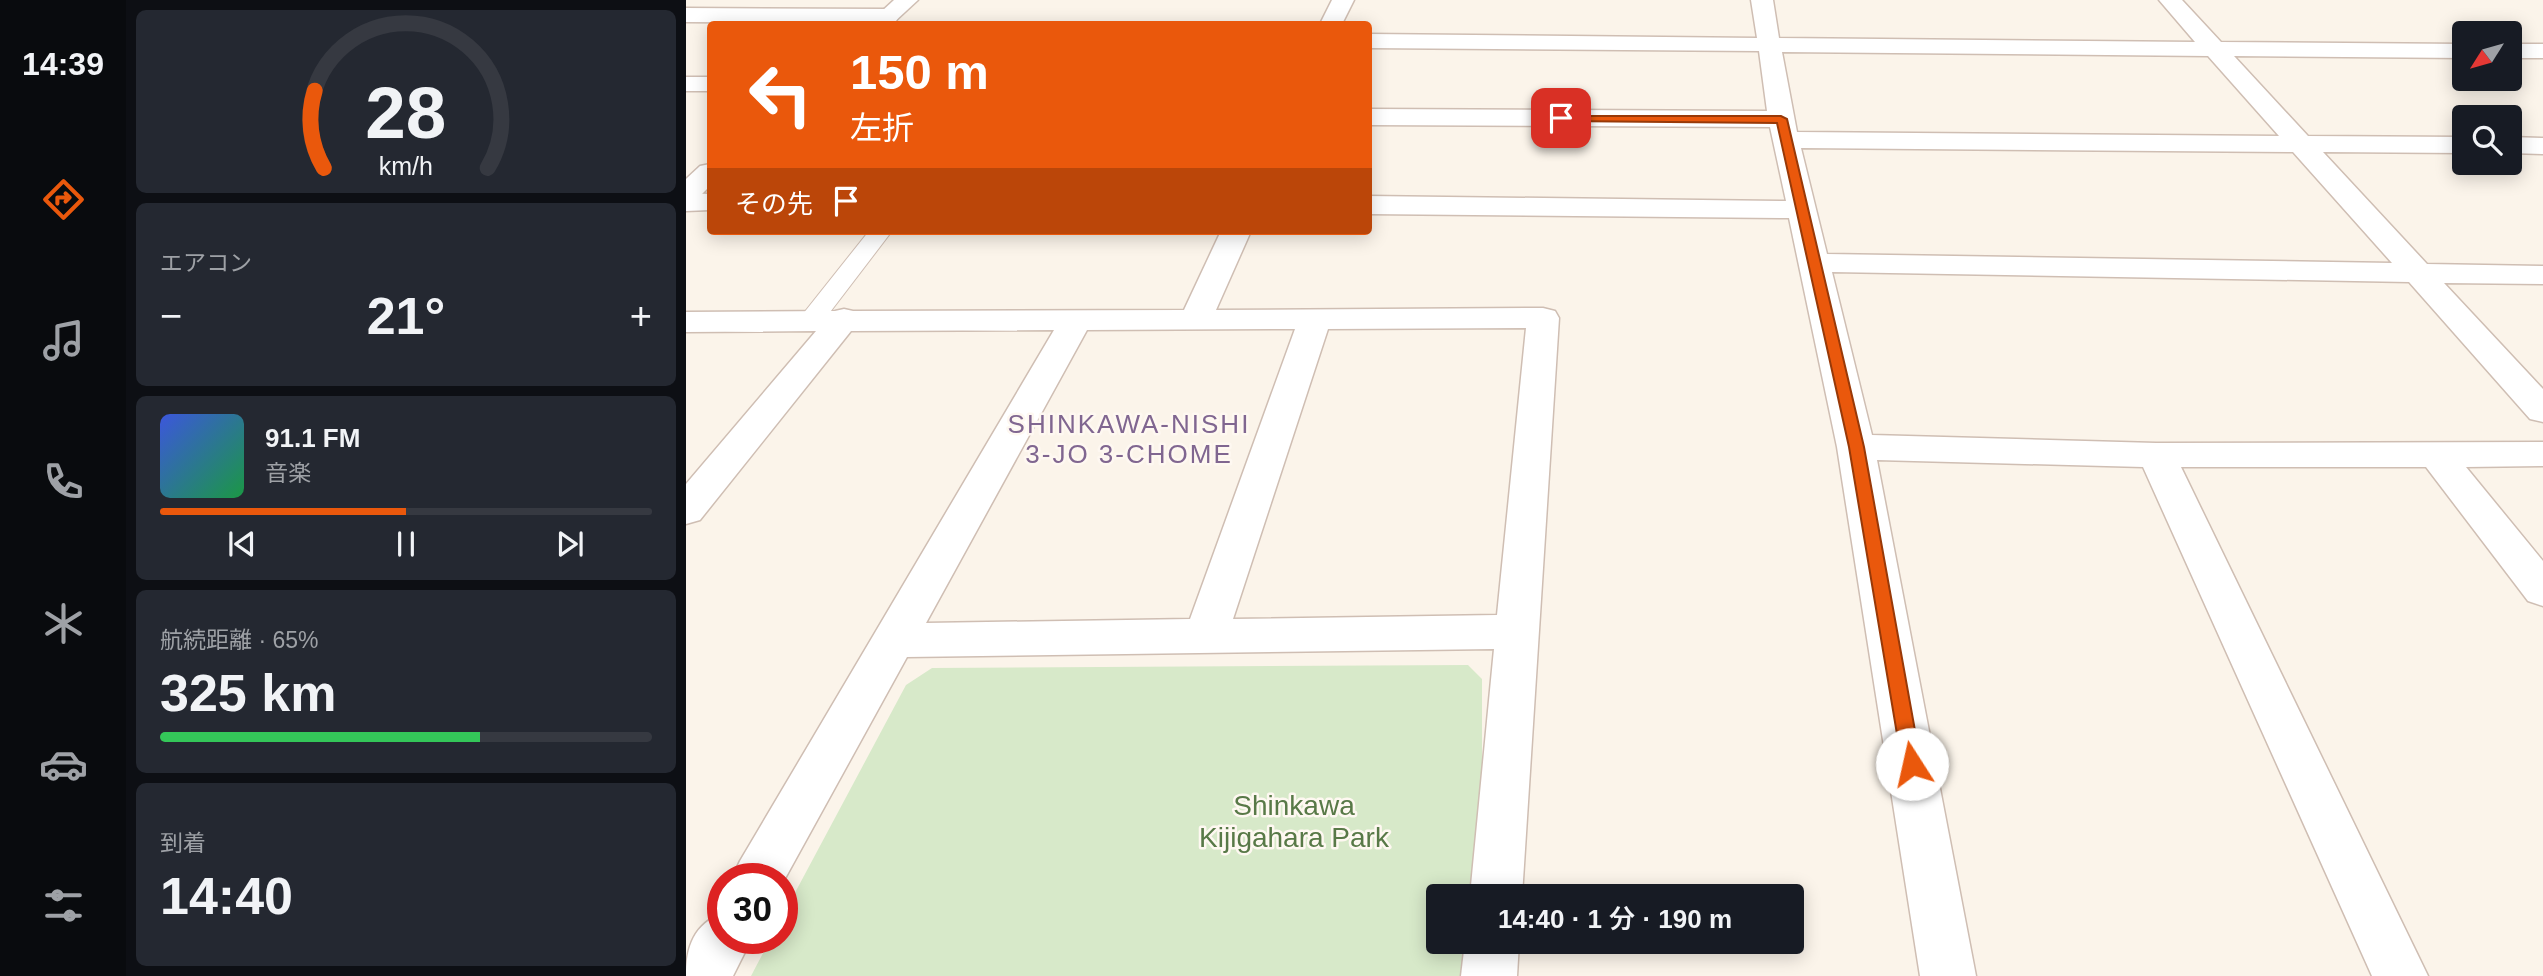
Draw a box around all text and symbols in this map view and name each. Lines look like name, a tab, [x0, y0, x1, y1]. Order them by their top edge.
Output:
north arrow	[2452, 21, 2522, 91]
map controls	[2452, 21, 2522, 175]
text: 150 m	[850, 45, 989, 99]
text: 14:39	[22, 46, 104, 82]
icon: left	[735, 49, 826, 140]
text: 28	[366, 72, 446, 153]
pin	[1531, 88, 1591, 148]
icon: arrive	[1542, 99, 1580, 137]
button: search	[2452, 105, 2522, 175]
text: 左折	[850, 110, 914, 146]
text: km/h	[379, 151, 433, 179]
icon: directions	[39, 175, 88, 224]
icon: arrive	[827, 182, 865, 220]
text: その先	[735, 189, 813, 219]
text: エアコン	[160, 250, 252, 276]
text: 21°	[367, 287, 445, 345]
text: −	[160, 295, 182, 337]
text: +	[630, 295, 652, 337]
icon: music	[39, 316, 88, 365]
district label: SHINKAWA-NISHI 3-JO 3-CHOME	[1008, 409, 1250, 469]
text: 91.1 FM	[265, 423, 360, 453]
icon: phone	[39, 457, 88, 506]
text: 音楽	[265, 460, 311, 486]
icon: previous	[223, 525, 261, 563]
icon: pause	[387, 525, 425, 563]
icon: next	[551, 525, 589, 563]
icon: climate	[39, 599, 88, 648]
text: 航続距離 · 65%	[160, 627, 318, 653]
text: 325 km	[160, 664, 336, 722]
position arrow	[1875, 727, 1949, 801]
icon: car	[39, 740, 88, 789]
park label: Shinkawa Kijigahara Park	[1199, 790, 1390, 853]
text: 到着	[160, 830, 206, 856]
speed limit sign: 30	[707, 863, 798, 954]
text: 14:40	[160, 867, 293, 925]
icon: filters	[39, 881, 88, 930]
text: 14:40 · 1 分 · 190 m	[1498, 904, 1732, 934]

